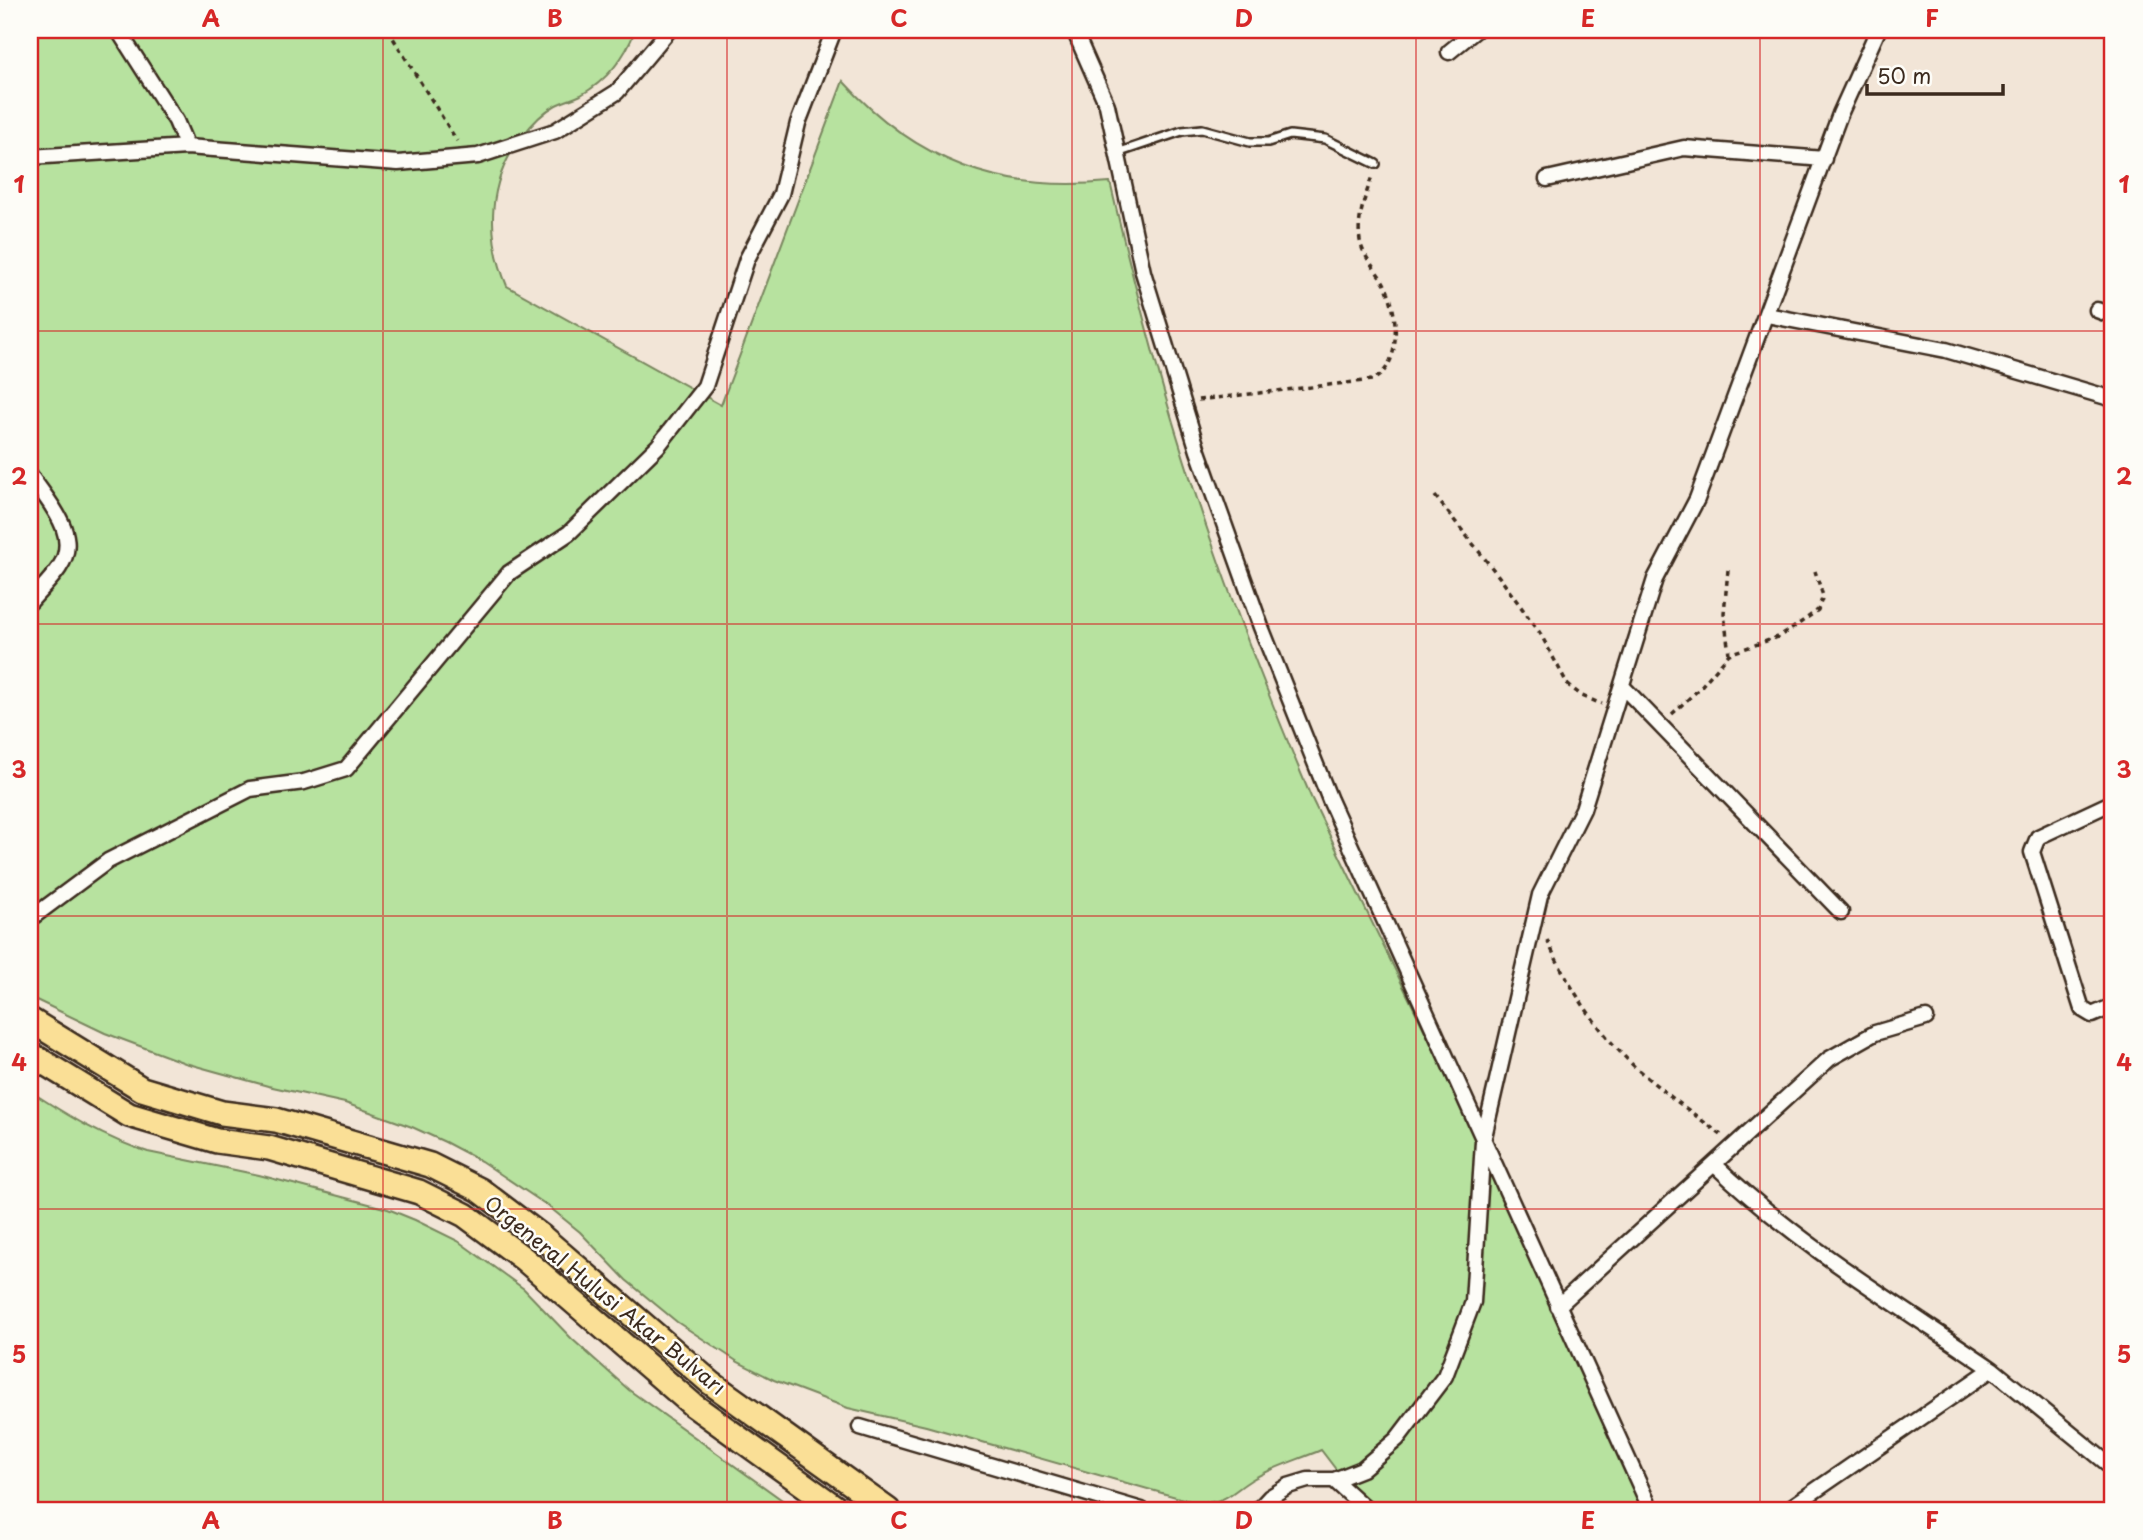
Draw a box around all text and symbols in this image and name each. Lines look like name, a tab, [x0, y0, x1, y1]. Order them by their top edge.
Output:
text: A	[202, 0, 220, 35]
text: B	[547, 0, 563, 35]
text: C	[890, 0, 908, 35]
text: D	[1235, 0, 1253, 35]
text: E	[1581, 0, 1595, 35]
text: F	[1925, 0, 1939, 35]
scale bar	[1867, 52, 2003, 96]
text: 50 m	[1877, 59, 1931, 91]
text: 1	[14, 166, 25, 201]
text: 1	[2119, 166, 2130, 201]
text: 2	[11, 458, 27, 493]
text: 2	[2116, 458, 2132, 493]
text: 3	[11, 751, 27, 786]
text: 3	[2116, 751, 2132, 786]
text: 4	[11, 1044, 27, 1079]
text: 4	[2116, 1044, 2132, 1079]
street label: Orgeneral Hulusi Akar Bulvarı	[478, 1186, 734, 1402]
text: 5	[12, 1336, 26, 1371]
text: 5	[2117, 1336, 2131, 1371]
text: A	[202, 1502, 220, 1537]
text: B	[547, 1502, 563, 1537]
text: C	[890, 1502, 908, 1537]
text: D	[1235, 1502, 1253, 1537]
text: E	[1581, 1502, 1595, 1537]
text: F	[1925, 1502, 1939, 1537]

